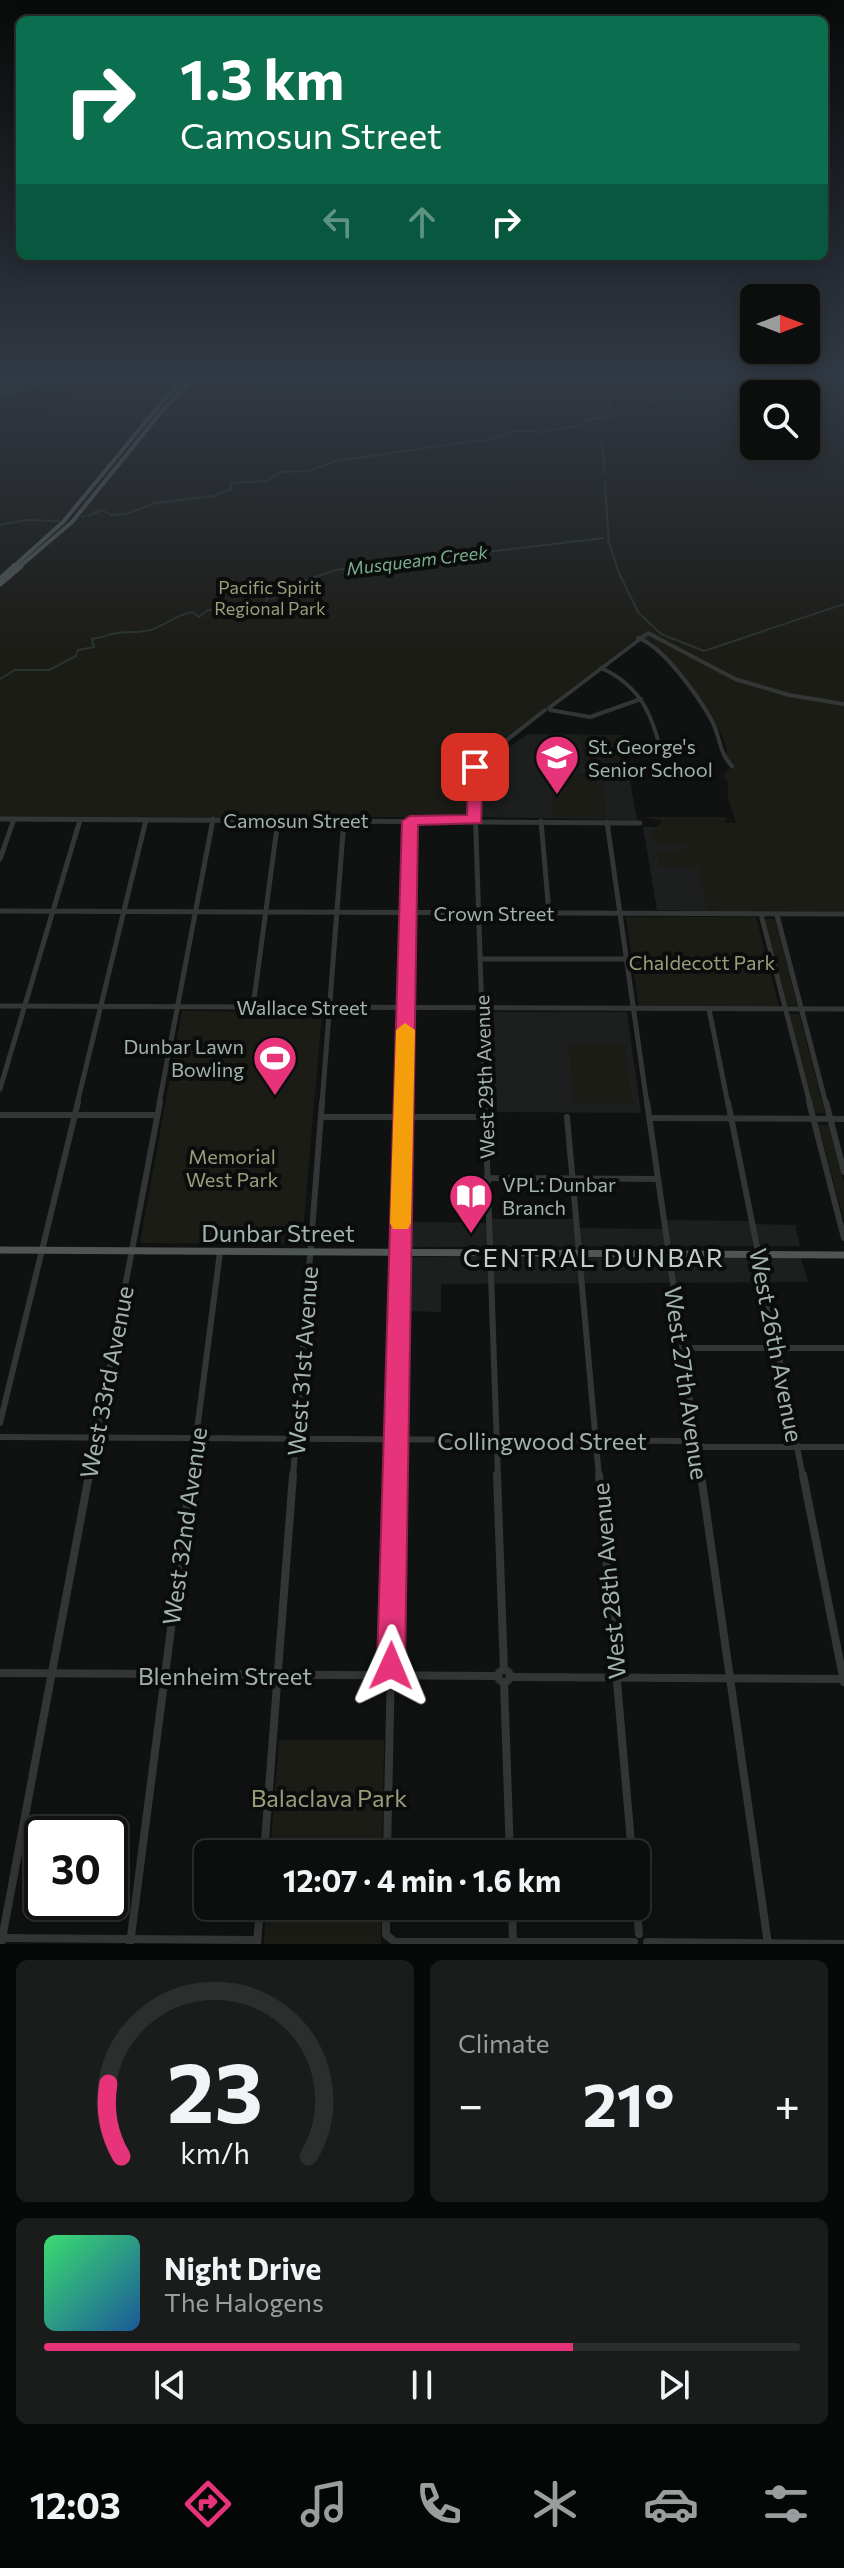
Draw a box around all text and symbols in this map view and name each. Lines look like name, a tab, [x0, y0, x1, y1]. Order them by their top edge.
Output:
text: 1.3 km	[180, 43, 344, 112]
icon: right	[48, 48, 152, 152]
text: Camosun Street	[180, 112, 442, 156]
icon: left	[316, 200, 360, 244]
icon: ahead	[400, 200, 444, 244]
icon: right	[484, 200, 528, 244]
north arrow	[740, 284, 820, 364]
map controls	[740, 284, 820, 460]
button: search	[740, 380, 820, 460]
water label: Musqueam Creek	[345, 540, 490, 580]
park label: Pacific Spirit Regional Park	[214, 576, 326, 619]
pin	[441, 733, 509, 801]
school or university icon: St. George's Senior School	[533, 733, 581, 796]
place label: St. George's Senior School	[588, 734, 713, 781]
icon: arrive	[453, 745, 497, 789]
street label: Camosun Street	[223, 808, 369, 832]
street label: Crown Street	[434, 901, 554, 925]
park label: Chaldecott Park	[629, 950, 775, 974]
street label: Wallace Street	[236, 995, 368, 1019]
street label: West 29th Avenue	[469, 995, 499, 1159]
place label: Dunbar Lawn Bowling	[123, 1034, 244, 1081]
sports icon: Dunbar Lawn Bowling	[251, 1034, 299, 1097]
park label: Memorial West Park	[186, 1144, 278, 1191]
library icon: VPL: Dunbar Branch	[447, 1172, 495, 1235]
place label: VPL: Dunbar Branch	[502, 1172, 616, 1219]
street label: Dunbar Street	[201, 1218, 355, 1247]
district label: CENTRAL DUNBAR	[463, 1241, 725, 1272]
street label: West 26th Avenue	[744, 1246, 810, 1444]
street label: West 31st Avenue	[281, 1265, 323, 1457]
street label: West 33rd Avenue	[73, 1283, 139, 1481]
street label: West 27th Avenue	[659, 1285, 715, 1481]
street label: West 32nd Avenue	[156, 1425, 212, 1627]
street label: Collingwood Street	[437, 1426, 647, 1455]
street label: West 28th Avenue	[585, 1482, 631, 1680]
position arrow	[349, 1624, 433, 1708]
street label: Blenheim Street	[138, 1661, 312, 1690]
park label: Balaclava Park	[251, 1783, 407, 1812]
speed limit sign: 30	[24, 1816, 128, 1920]
text: 12:07 · 4 min · 1.6 km	[283, 1861, 561, 1898]
text: Climate	[458, 2027, 550, 2058]
text: 23	[167, 2038, 263, 2140]
text: 21°	[583, 2066, 675, 2139]
text: −	[458, 2076, 483, 2130]
text: +	[774, 2076, 800, 2130]
text: km/h	[180, 2135, 250, 2170]
text: Night Drive	[164, 2249, 321, 2286]
text: The Halogens	[164, 2286, 324, 2317]
icon: previous	[148, 2363, 192, 2407]
icon: pause	[400, 2363, 444, 2407]
icon: next	[652, 2363, 696, 2407]
icon: directions	[180, 2476, 236, 2532]
icon: music	[296, 2476, 352, 2532]
icon: phone	[411, 2476, 467, 2532]
icon: climate	[527, 2476, 583, 2532]
icon: car	[643, 2476, 699, 2532]
icon: filters	[758, 2476, 814, 2532]
text: 12:03	[30, 2482, 121, 2526]

